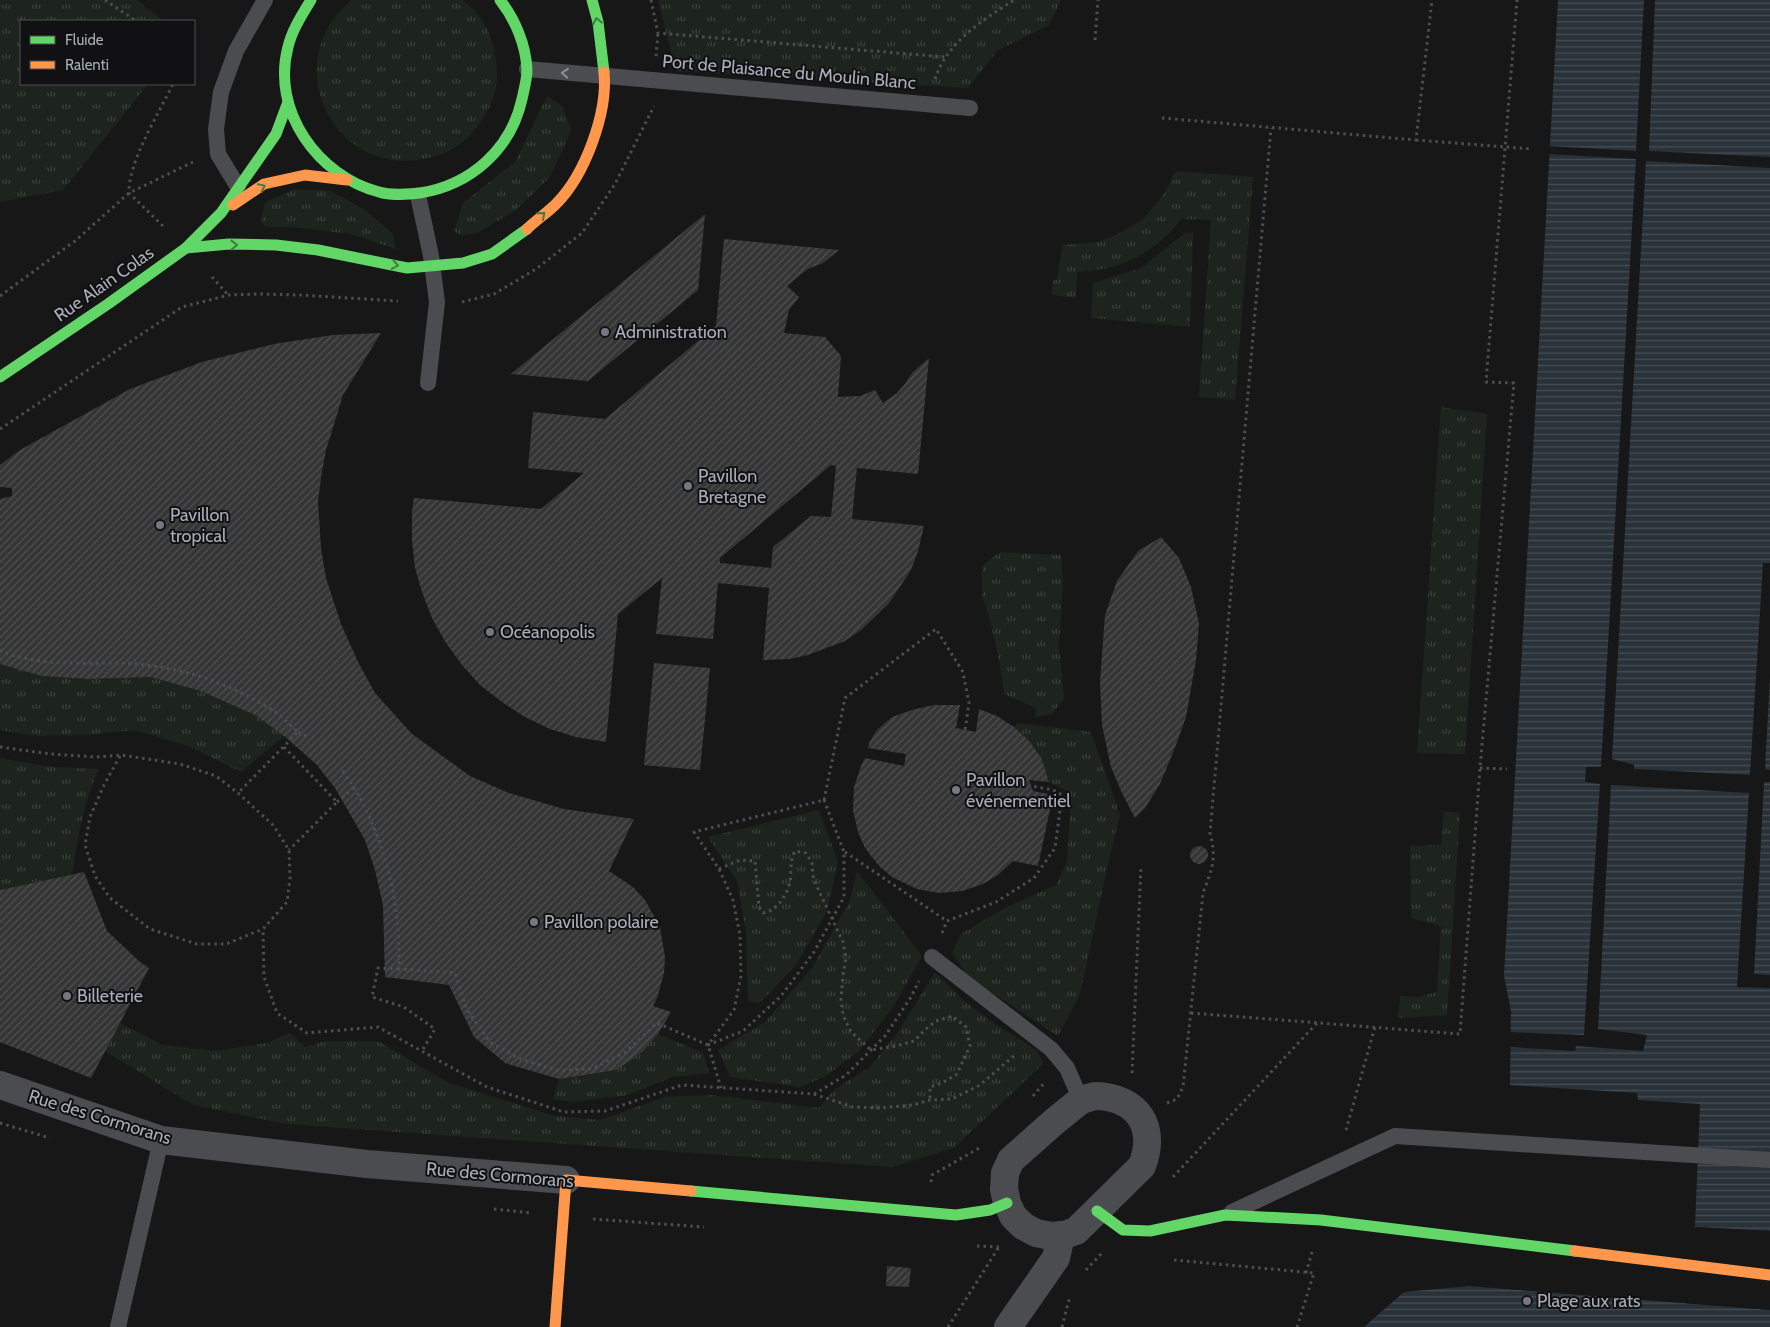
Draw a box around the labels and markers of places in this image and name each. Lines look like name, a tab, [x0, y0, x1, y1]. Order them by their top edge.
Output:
place label: Administration	[615, 321, 727, 343]
marker: Administration	[599, 326, 611, 338]
place label: Pavillon Bretagne	[698, 465, 766, 508]
marker: Pavillon Bretagne	[682, 480, 694, 492]
place label: Pavillon tropical	[170, 504, 229, 547]
marker: Pavillon tropical	[154, 519, 166, 531]
place label: Océanopolis	[500, 621, 595, 643]
marker: Océanopolis	[484, 626, 496, 638]
place label: Pavillon événementiel	[966, 769, 1071, 812]
marker: Pavillon événementiel	[950, 784, 962, 796]
place label: Pavillon polaire	[544, 911, 659, 933]
marker: Pavillon polaire	[528, 916, 540, 928]
place label: Billeterie	[77, 985, 143, 1007]
marker: Billeterie	[61, 990, 73, 1002]
place label: Plage aux rats	[1537, 1290, 1641, 1312]
marker: Plage aux rats	[1521, 1295, 1533, 1307]

